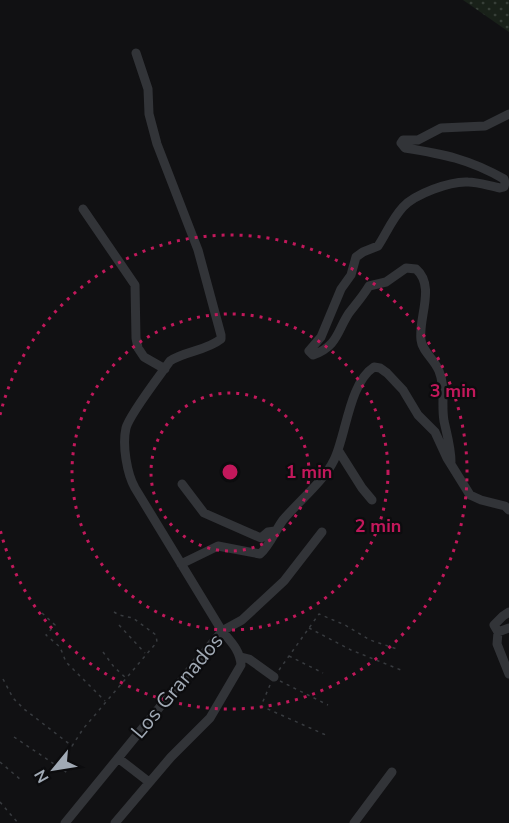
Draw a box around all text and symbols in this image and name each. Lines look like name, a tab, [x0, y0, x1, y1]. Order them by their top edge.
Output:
text: 3 min	[430, 379, 476, 403]
text: 1 min	[286, 460, 332, 484]
centre of rings	[220, 462, 240, 482]
text: 2 min	[355, 514, 401, 538]
street label: Los Granados	[125, 627, 229, 745]
north arrow	[24, 739, 84, 799]
text: N	[29, 765, 54, 787]

